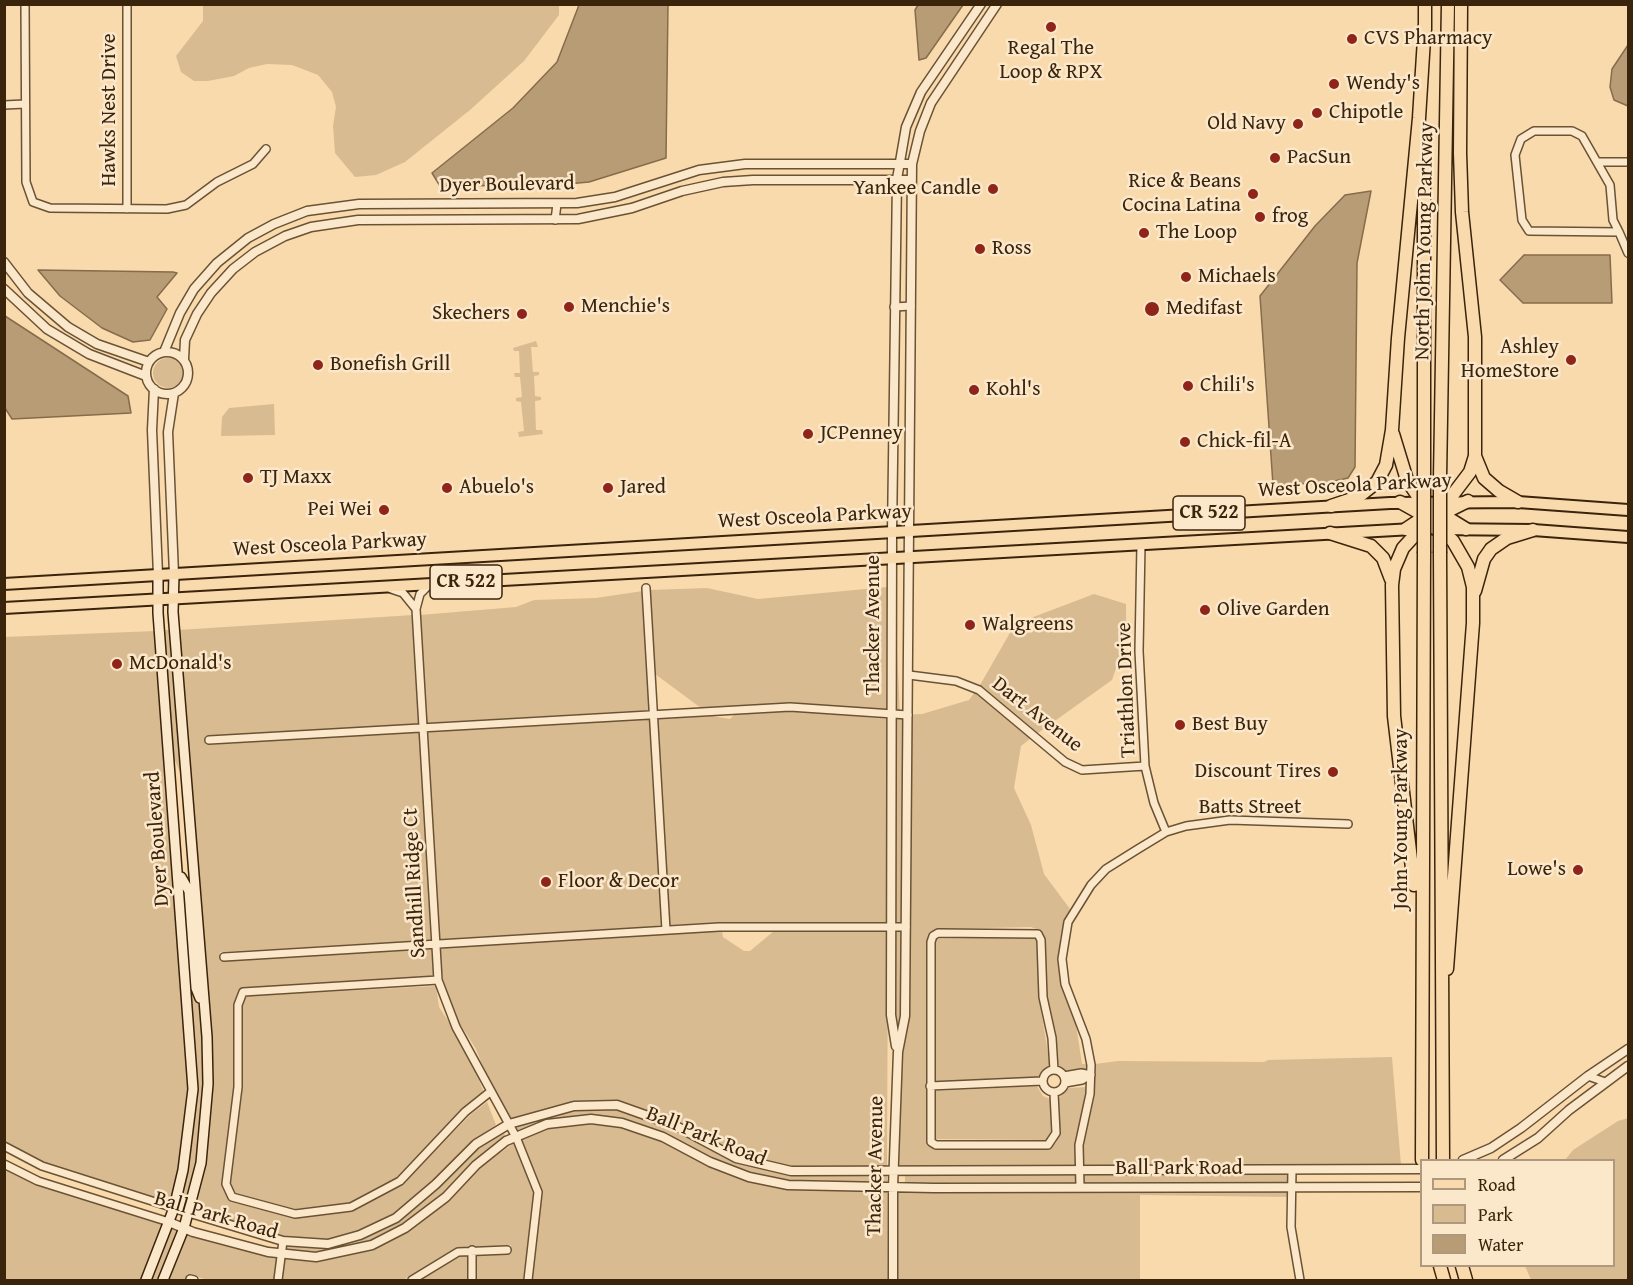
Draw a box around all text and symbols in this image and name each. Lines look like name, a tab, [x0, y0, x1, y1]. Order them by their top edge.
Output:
marker: Regal The Loop & RPX	[1044, 20, 1058, 34]
place label: CVS Pharmacy	[1364, 26, 1493, 52]
marker: CVS Pharmacy	[1345, 32, 1359, 46]
street label: Hawks Nest Drive	[97, 33, 123, 187]
place label: Regal The Loop & RPX	[1000, 36, 1102, 86]
place label: Wendy's	[1346, 71, 1420, 97]
marker: Wendy's	[1327, 77, 1341, 91]
place label: Chipotle	[1329, 100, 1403, 126]
marker: Chipotle	[1310, 106, 1324, 120]
place label: Old Navy	[1207, 111, 1286, 137]
marker: Old Navy	[1291, 117, 1305, 131]
street label: North John Young Parkway	[1410, 122, 1440, 360]
place label: PacSun	[1287, 145, 1351, 171]
marker: PacSun	[1268, 151, 1282, 165]
place label: Rice & Beans Cocina Latina	[1122, 169, 1241, 219]
street label: Dyer Boulevard	[439, 171, 575, 199]
place label: Yankee Candle	[853, 176, 981, 202]
marker: Yankee Candle	[986, 182, 1000, 196]
marker: Rice & Beans Cocina Latina	[1246, 187, 1260, 201]
place label: frog	[1272, 204, 1308, 230]
marker: frog	[1253, 210, 1267, 224]
place label: The Loop	[1156, 220, 1237, 246]
marker: The Loop	[1137, 226, 1151, 240]
place label: Ross	[992, 236, 1031, 262]
marker: Ross	[973, 242, 987, 256]
place label: Michaels	[1198, 264, 1276, 290]
marker: Michaels	[1179, 270, 1193, 284]
place label: Menchie's	[581, 294, 670, 320]
place label: Medifast	[1166, 296, 1243, 322]
marker: Menchie's	[562, 300, 576, 314]
marker: Medifast	[1143, 300, 1161, 318]
place label: Skechers	[432, 301, 510, 327]
marker: Skechers	[515, 307, 529, 321]
place label: Ashley HomeStore	[1461, 335, 1559, 385]
place label: Bonefish Grill	[330, 352, 450, 378]
marker: Ashley HomeStore	[1564, 353, 1578, 367]
marker: Bonefish Grill	[311, 358, 325, 372]
place label: Chili's	[1200, 373, 1255, 399]
place label: Kohl's	[986, 377, 1041, 403]
marker: Chili's	[1181, 379, 1195, 393]
marker: Kohl's	[967, 383, 981, 397]
place label: JCPenney	[820, 421, 903, 447]
marker: JCPenney	[801, 427, 815, 441]
place label: Chick-fil-A	[1197, 429, 1291, 455]
marker: Chick-fil-A	[1178, 435, 1192, 449]
place label: TJ Maxx	[260, 465, 332, 491]
street label: West Osceola Parkway	[1257, 468, 1453, 504]
marker: TJ Maxx	[241, 471, 255, 485]
place label: Abuelo's	[459, 475, 534, 501]
place label: Jared	[620, 475, 666, 501]
marker: Abuelo's	[440, 481, 454, 495]
marker: Jared	[601, 481, 615, 495]
road number: CR 522	[1173, 496, 1245, 530]
place label: Pei Wei	[308, 497, 372, 523]
street label: West Osceola Parkway	[717, 499, 913, 535]
marker: Pei Wei	[377, 503, 391, 517]
street label: West Osceola Parkway	[232, 527, 428, 563]
street label: Thacker Avenue	[861, 555, 887, 695]
road number: CR 522	[430, 565, 502, 599]
place label: Olive Garden	[1217, 597, 1330, 623]
marker: Olive Garden	[1198, 603, 1212, 617]
place label: Walgreens	[982, 612, 1073, 638]
marker: Walgreens	[963, 618, 977, 632]
street label: Triathlon Drive	[1112, 622, 1142, 758]
place label: McDonald's	[129, 651, 232, 677]
marker: McDonald's	[110, 657, 124, 671]
street label: Dart Avenue	[987, 672, 1087, 758]
place label: Best Buy	[1192, 712, 1268, 738]
marker: Best Buy	[1173, 718, 1187, 732]
street label: John Young Parkway	[1389, 728, 1415, 910]
place label: Discount Tires	[1195, 759, 1321, 785]
marker: Discount Tires	[1326, 765, 1340, 779]
street label: Dyer Boulevard	[141, 771, 175, 907]
street label: Batts Street	[1199, 795, 1301, 821]
street label: Sandhill Ridge Ct	[398, 807, 432, 959]
place label: Lowe's	[1507, 857, 1566, 883]
marker: Lowe's	[1571, 863, 1585, 877]
place label: Floor & Decor	[558, 869, 679, 895]
marker: Floor & Decor	[539, 875, 553, 889]
street label: Thacker Avenue	[862, 1096, 890, 1236]
street label: Ball Park Road	[642, 1101, 770, 1173]
street label: Ball Park Road	[1115, 1156, 1243, 1182]
legend	[1420, 1159, 1615, 1267]
text: Road	[1478, 1171, 1516, 1198]
street label: Ball Park Road	[151, 1186, 281, 1246]
text: Park	[1478, 1201, 1513, 1228]
text: Water	[1478, 1231, 1523, 1258]

